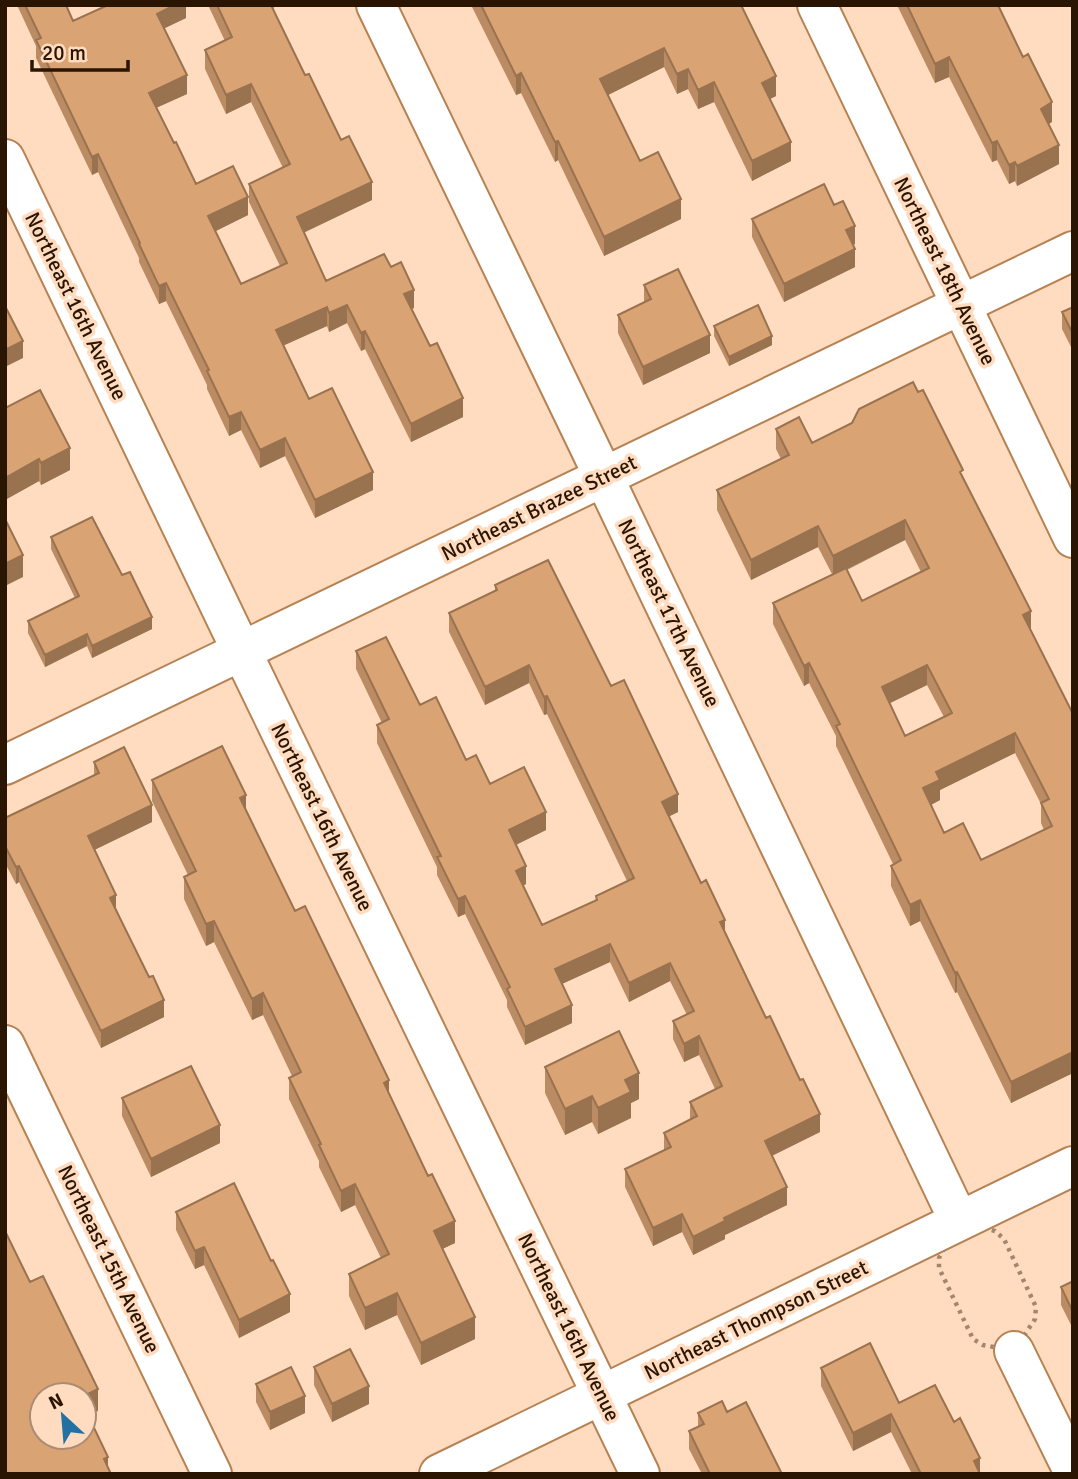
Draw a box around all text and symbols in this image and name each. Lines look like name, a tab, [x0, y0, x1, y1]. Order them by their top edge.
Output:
scale bar	[32, 28, 128, 72]
text: 20 m	[42, 40, 86, 66]
street label: Northeast 18th Avenue	[888, 173, 1002, 369]
street label: Northeast 16th Avenue	[19, 208, 133, 404]
street label: Northeast Brazee Street	[437, 449, 641, 567]
street label: Northeast 17th Avenue	[612, 515, 726, 711]
street label: Northeast 16th Avenue	[265, 719, 379, 915]
street label: Northeast 15th Avenue	[52, 1161, 166, 1357]
street label: Northeast 16th Avenue	[512, 1229, 626, 1425]
street label: Northeast Thompson Street	[640, 1254, 872, 1386]
north arrow	[28, 1381, 98, 1451]
text: N	[45, 1388, 67, 1415]

